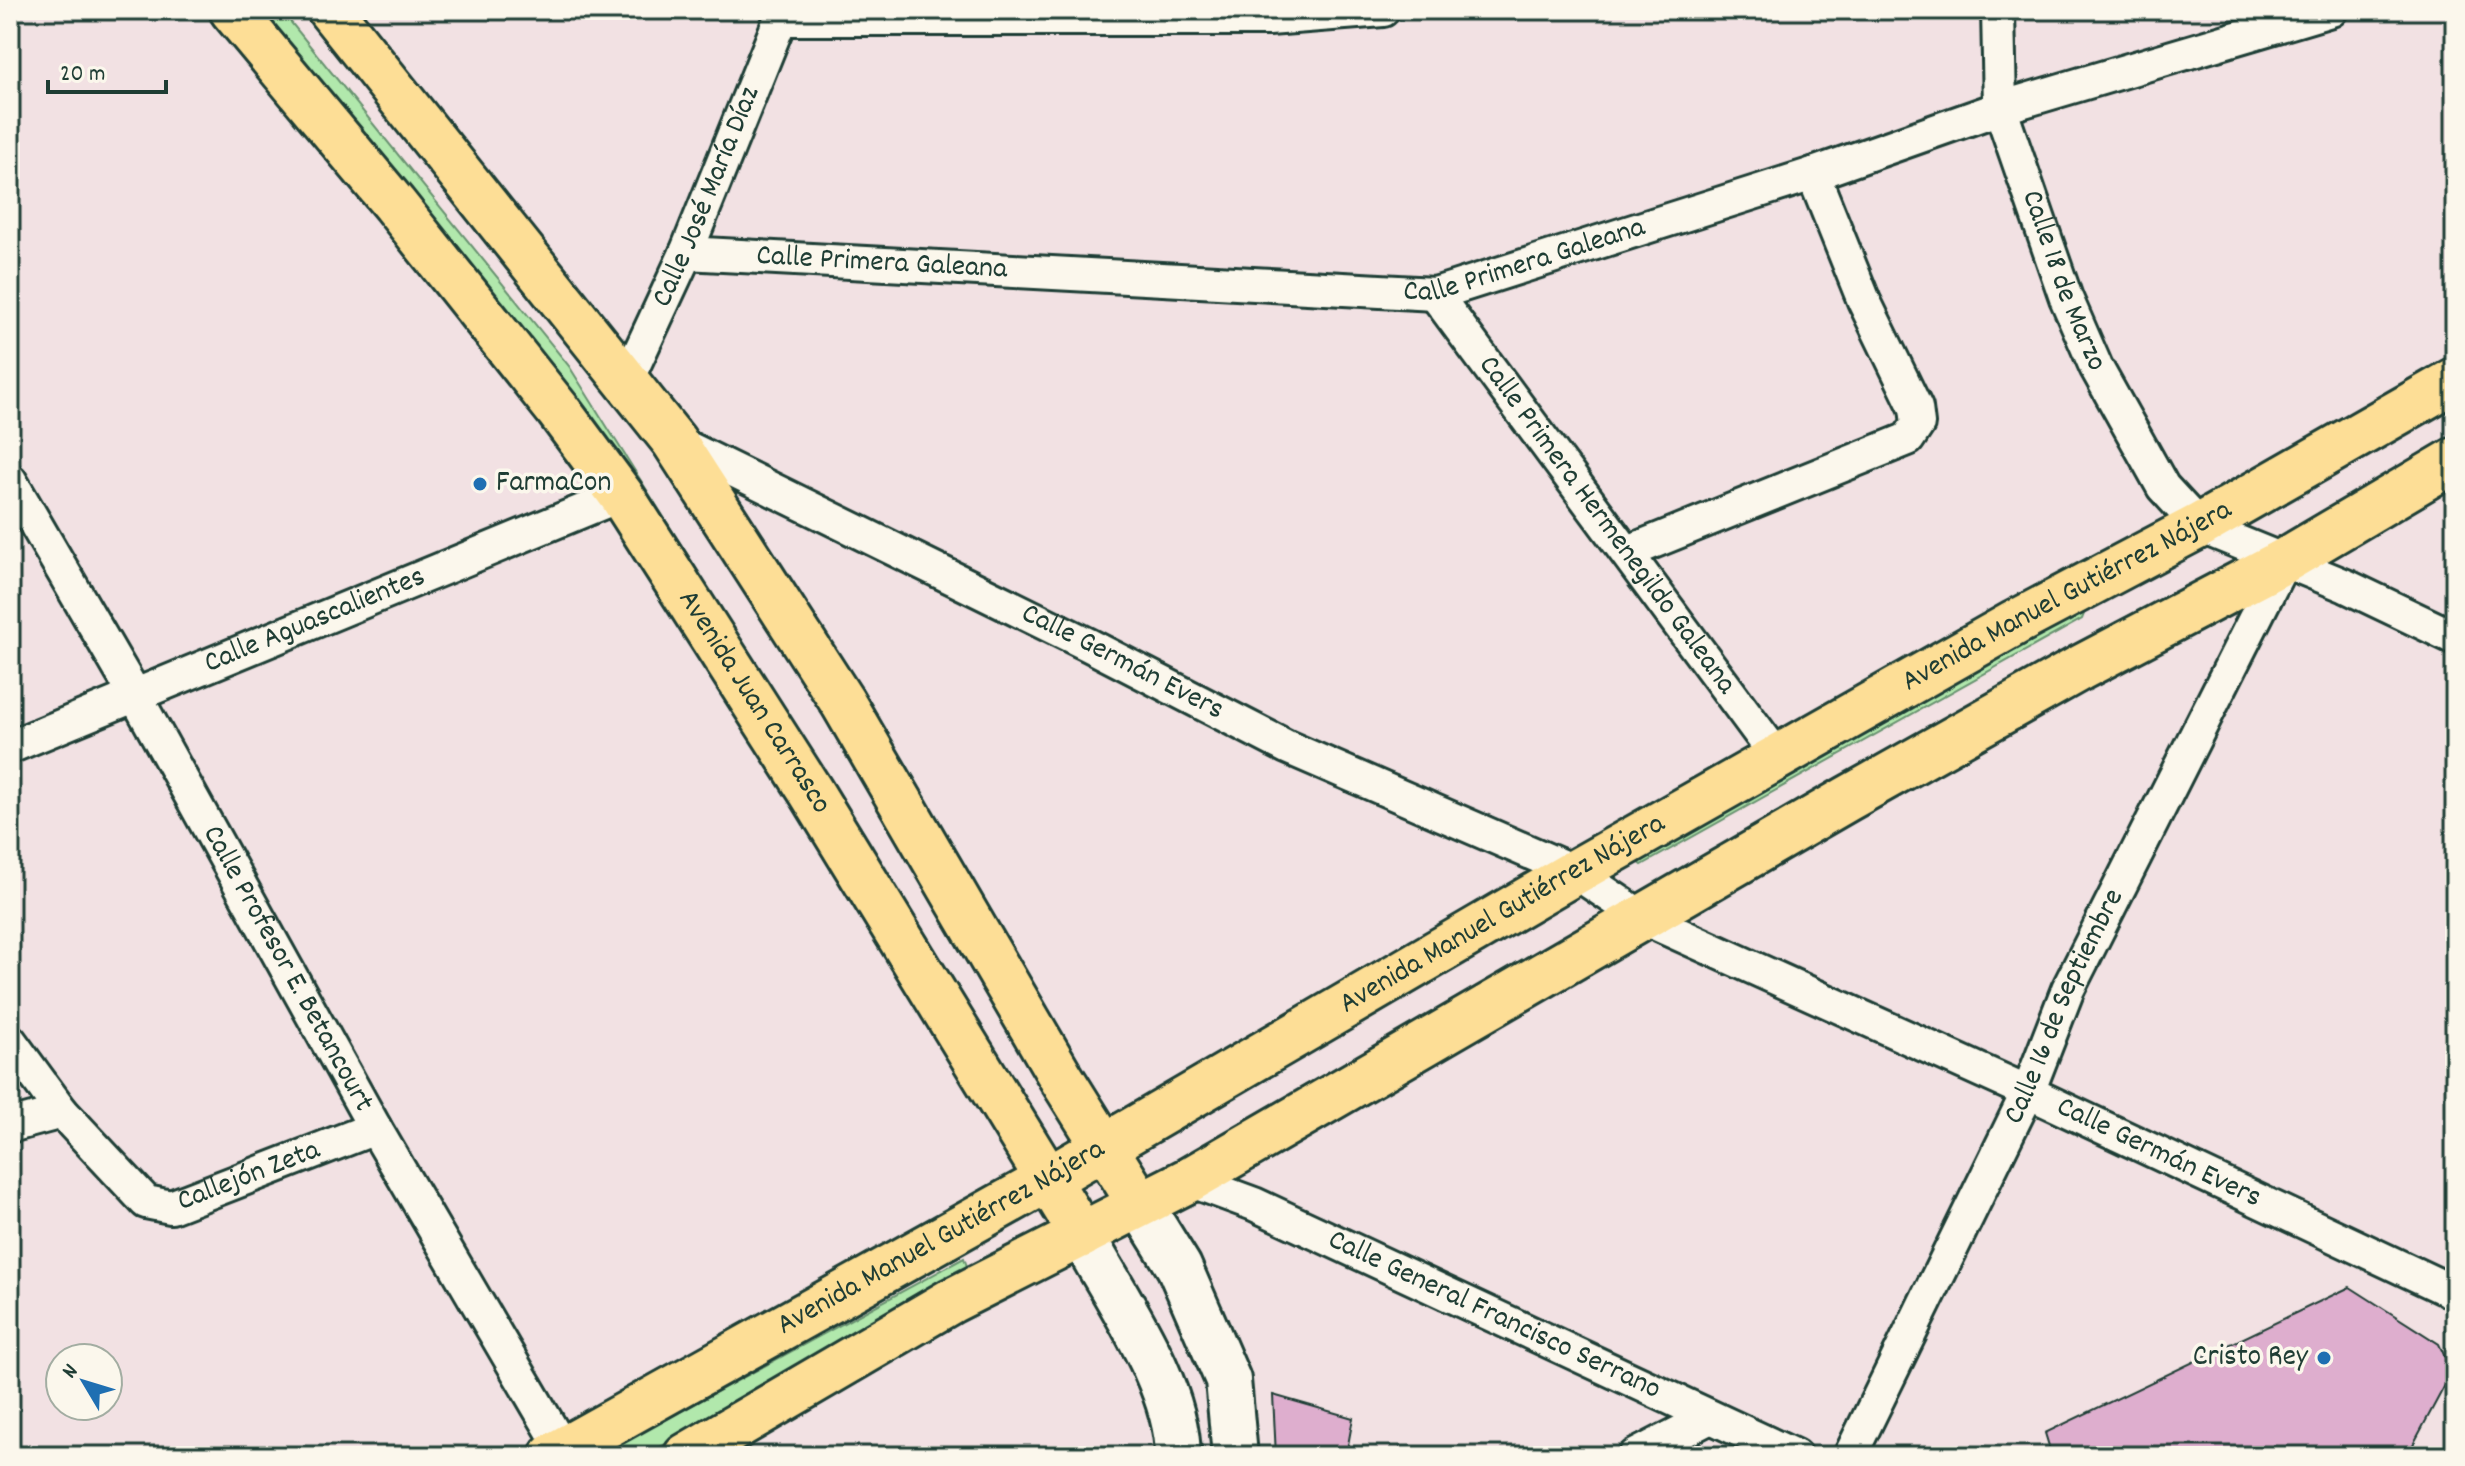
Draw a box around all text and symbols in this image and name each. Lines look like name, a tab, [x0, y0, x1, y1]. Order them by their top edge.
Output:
scale bar	[48, 44, 166, 94]
text: 20 m	[60, 58, 106, 92]
street label: Calle José María Díaz	[642, 80, 773, 315]
street label: Calle 18 de Marzo	[2009, 185, 2117, 378]
street label: Calle Primera Galeana	[1402, 207, 1652, 315]
street label: Calle Primera Galeana	[755, 235, 1009, 292]
street label: Calle Primera Hermenegildo Galeana	[1467, 347, 1746, 705]
place label: FarmaCon	[496, 463, 611, 506]
marker: FarmaCon	[471, 475, 489, 493]
street label: Avenida Manuel Gutiérrez Nájera	[1894, 489, 2241, 704]
street label: Calle Aguascalientes	[198, 556, 432, 686]
street label: Avenida Juan Carrasco	[666, 582, 841, 823]
street label: Calle Germán Evers	[1014, 593, 1231, 732]
street label: Avenida Manuel Gutiérrez Nájera	[1332, 803, 1674, 1026]
street label: Calle Profesor E. Betancourt	[190, 818, 384, 1120]
street label: Calle 16 de Septiembre	[1994, 882, 2136, 1132]
street label: Calle Germán Evers	[2049, 1087, 2268, 1220]
street label: Callejón Zeta	[171, 1129, 327, 1224]
street label: Avenida Manuel Gutiérrez Nájera	[770, 1129, 1114, 1348]
street label: Calle General Francisco Serrano	[1320, 1220, 1668, 1412]
place label: Cristo Rey	[2193, 1337, 2309, 1380]
north arrow	[44, 1342, 124, 1422]
marker: Cristo Rey	[2315, 1349, 2333, 1367]
text: N	[55, 1358, 87, 1386]

